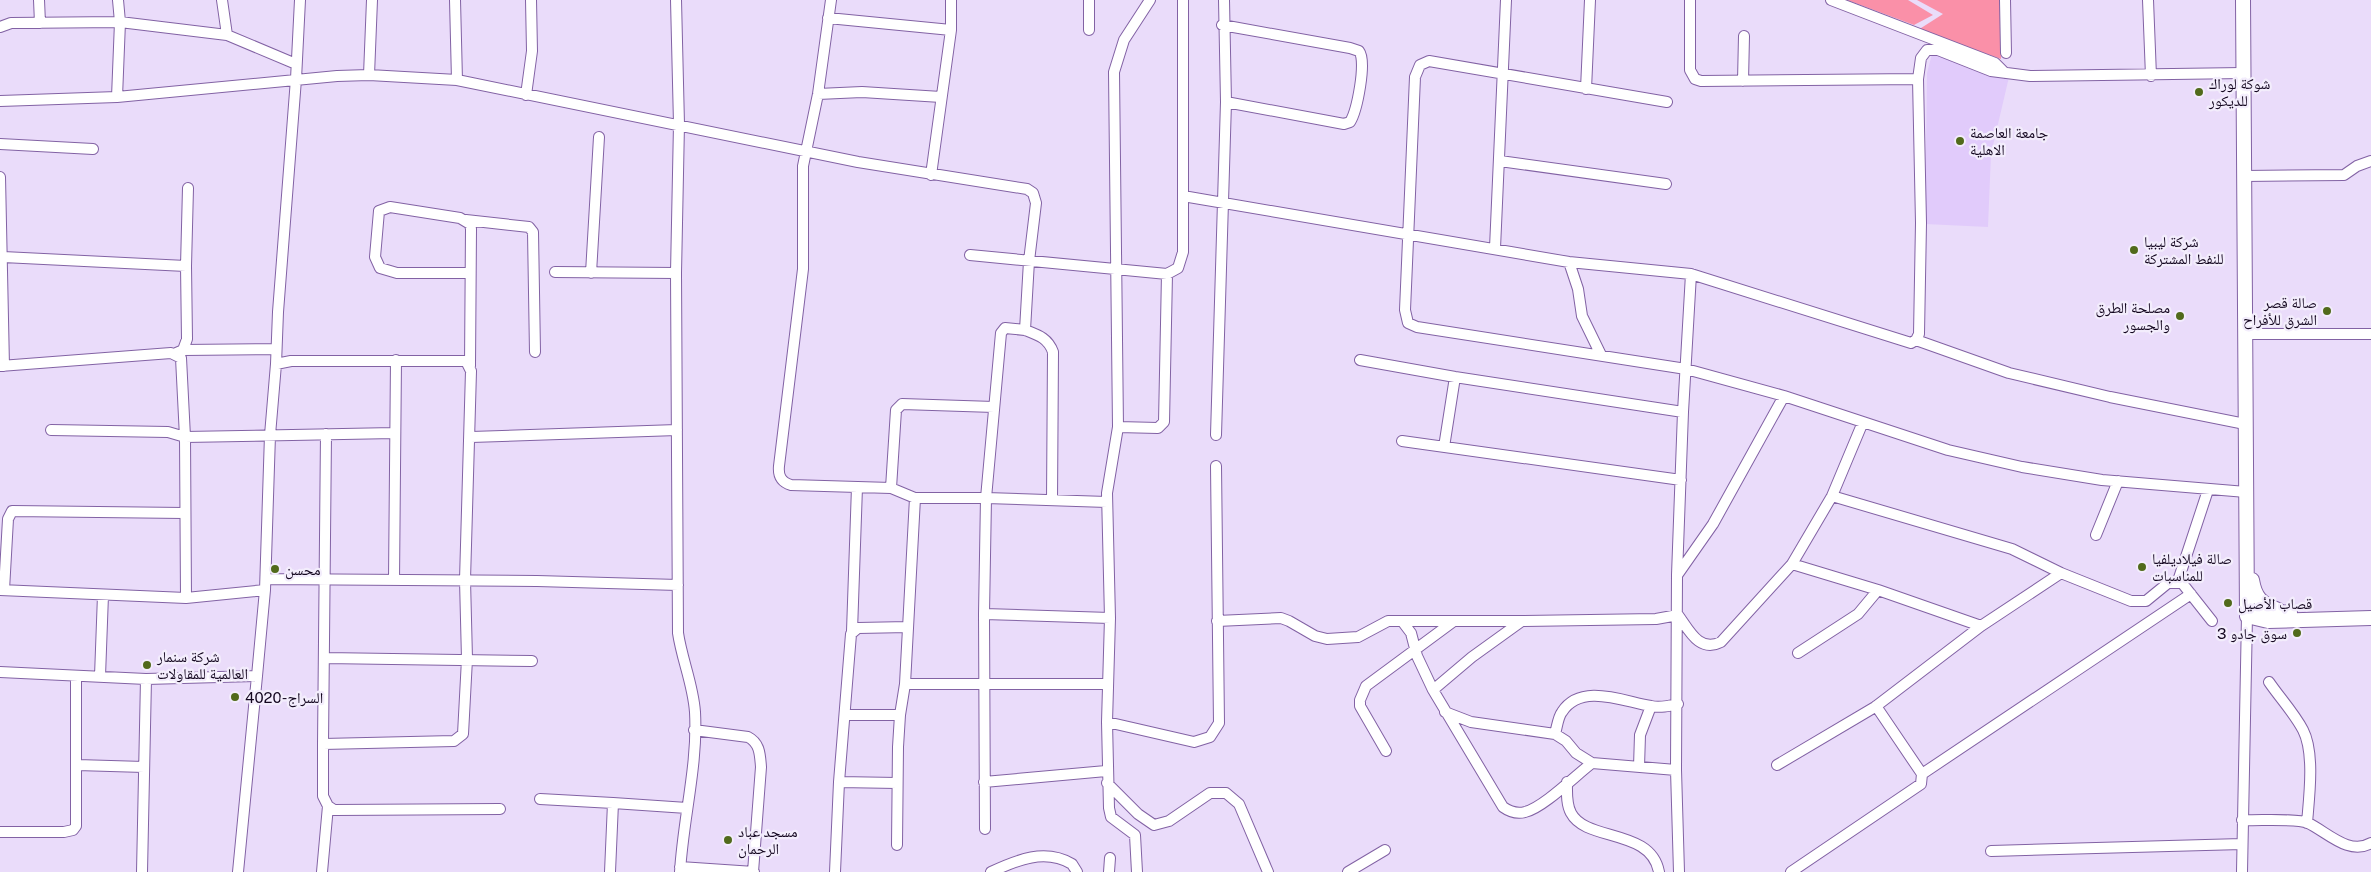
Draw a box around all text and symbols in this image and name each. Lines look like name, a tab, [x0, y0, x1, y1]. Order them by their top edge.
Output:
place label: شوكة لوراك للديكور	[2208, 75, 2271, 110]
marker: شوكة لوراك للديكور	[2193, 86, 2205, 98]
place label: جامعة العاصمة الاهلية	[1970, 124, 2049, 158]
marker: جامعة العاصمة الاهلية	[1954, 135, 1966, 147]
place label: شركة ليبيا للنفط المشتركة	[2144, 233, 2224, 268]
marker: شركة ليبيا للنفط المشتركة	[2128, 244, 2140, 256]
place label: صالة قصر الشرق للأفراح	[2243, 294, 2317, 330]
place label: مصلحة الطرق والجسور	[2095, 299, 2170, 334]
marker: صالة قصر الشرق للأفراح	[2321, 305, 2333, 317]
marker: مصلحة الطرق والجسور	[2174, 310, 2186, 322]
place label: صالة فيلاديلفيا للمناسبات	[2152, 550, 2232, 584]
place label: محسن	[285, 561, 321, 580]
marker: صالة فيلاديلفيا للمناسبات	[2136, 561, 2148, 573]
marker: محسن	[269, 563, 281, 575]
place label: قصاب الأصيل	[2238, 595, 2312, 614]
marker: قصاب الأصيل	[2222, 597, 2234, 609]
place label: سوق جادو 3	[2217, 625, 2287, 644]
marker: سوق جادو 3	[2291, 627, 2303, 639]
place label: شركة سنمار العالمية للمقاولات	[156, 648, 248, 683]
marker: شركة سنمار العالمية للمقاولات	[141, 659, 153, 671]
place label: السراج-4020	[245, 689, 323, 708]
marker: السراج-4020	[229, 691, 241, 703]
place label: مسجد عباد الرحمان	[738, 823, 798, 859]
marker: مسجد عباد الرحمان	[722, 834, 734, 846]

